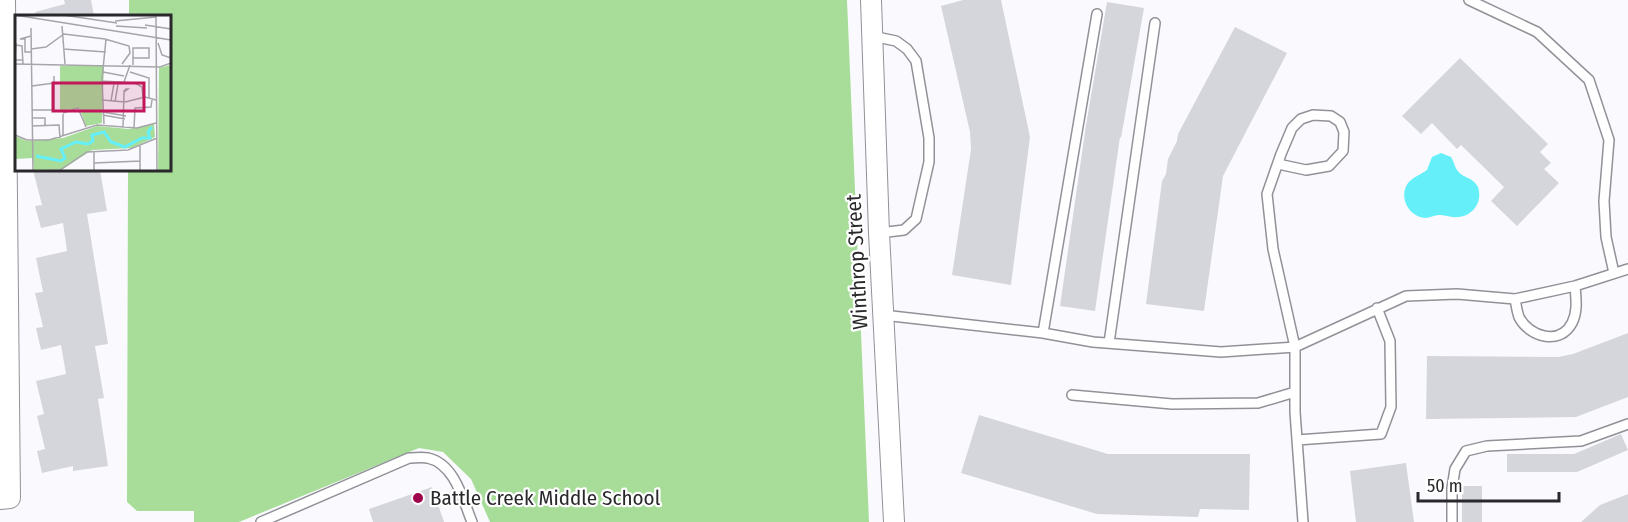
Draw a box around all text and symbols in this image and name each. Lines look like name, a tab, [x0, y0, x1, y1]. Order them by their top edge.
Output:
inset map	[15, 15, 171, 171]
street label: Winthrop Street	[840, 194, 874, 330]
scale bar	[1418, 465, 1559, 503]
text: 50 m	[1427, 475, 1463, 497]
place label: Battle Creek Middle School	[430, 485, 661, 511]
marker: Battle Creek Middle School	[411, 491, 425, 505]

